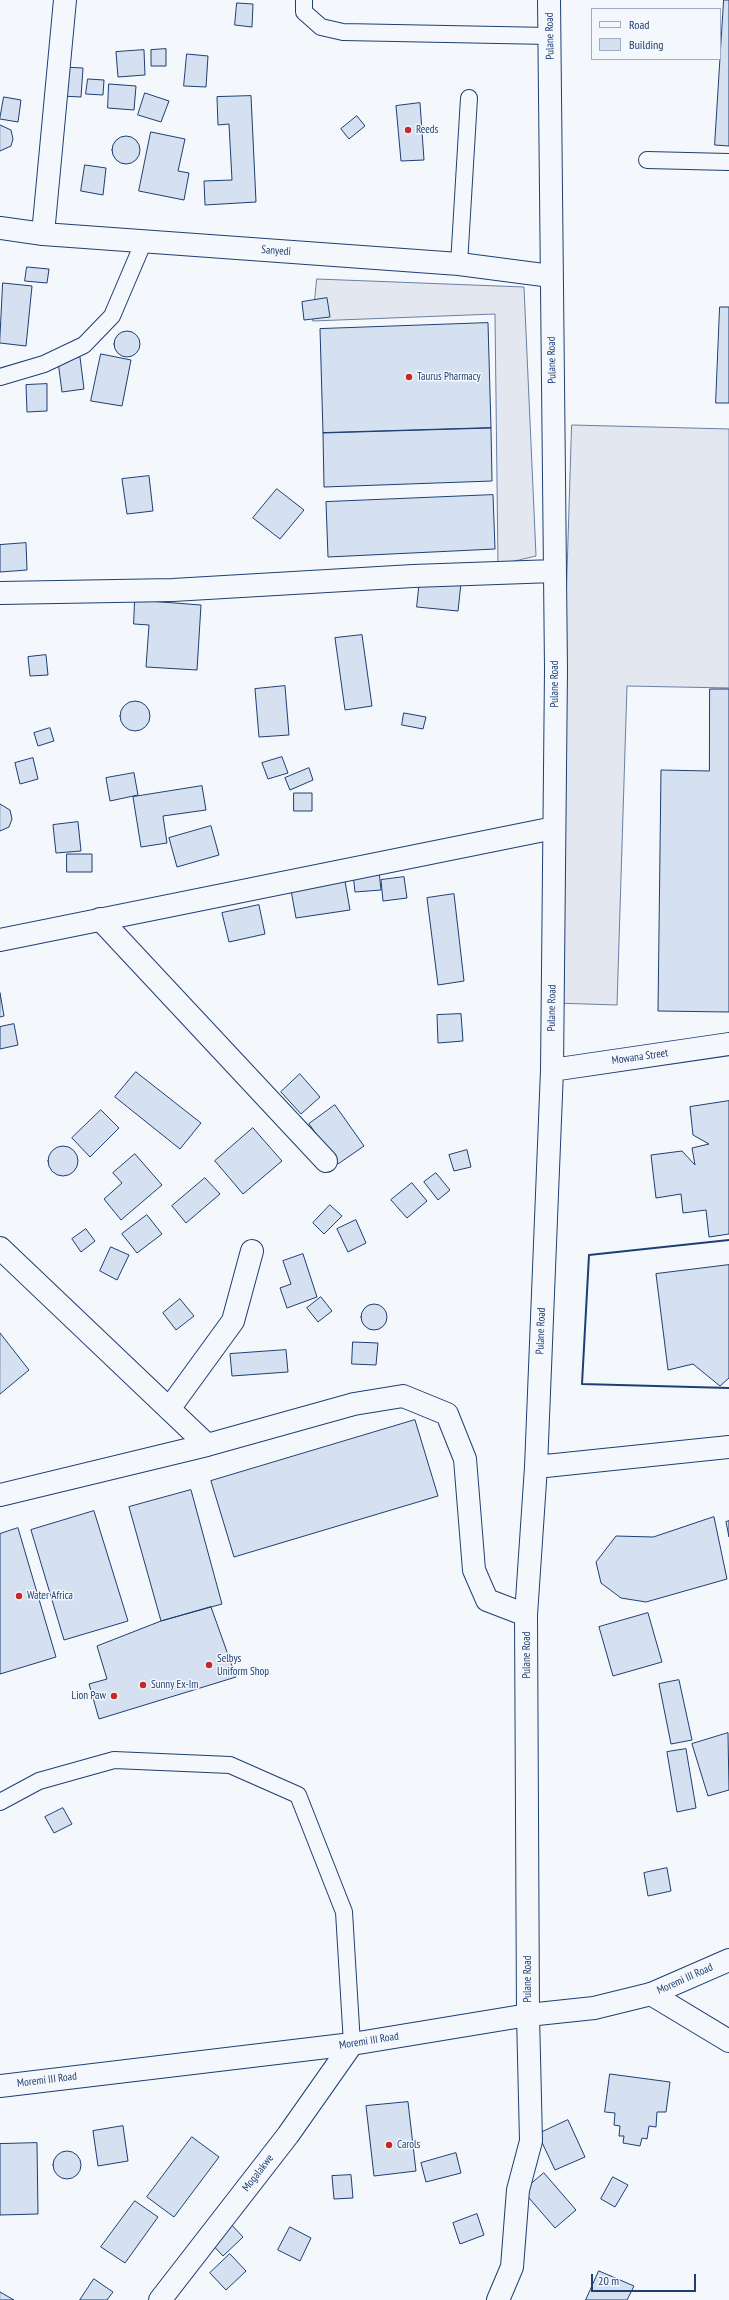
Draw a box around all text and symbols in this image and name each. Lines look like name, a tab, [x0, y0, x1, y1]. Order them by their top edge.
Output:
legend	[591, 8, 721, 60]
street label: Pulane Road	[543, 12, 557, 60]
text: Road	[629, 17, 649, 32]
text: Building	[629, 37, 664, 52]
place label: Reeds	[416, 123, 438, 137]
marker: Reeds	[403, 125, 413, 135]
street label: Sanyedi	[261, 243, 291, 259]
street label: Pulane Road	[545, 336, 559, 384]
place label: Taurus Pharmacy	[417, 370, 481, 384]
marker: Taurus Pharmacy	[404, 372, 414, 382]
street label: Pulane Road	[548, 661, 562, 707]
street label: Pulane Road	[545, 984, 559, 1032]
street label: Mowana Street	[611, 1047, 669, 1067]
street label: Pulane Road	[534, 1307, 548, 1355]
place label: Water Africa	[27, 1589, 73, 1603]
marker: Water Africa	[14, 1591, 24, 1601]
street label: Pulane Road	[520, 1632, 534, 1678]
place label: Selbys Uniform Shop	[217, 1652, 269, 1678]
marker: Selbys Uniform Shop	[204, 1660, 214, 1670]
place label: Sunny Ex-Im	[151, 1678, 198, 1692]
marker: Sunny Ex-Im	[138, 1680, 148, 1690]
place label: Lion Paw	[72, 1689, 106, 1703]
marker: Lion Paw	[109, 1691, 119, 1701]
street label: Pulane Road	[521, 1956, 535, 2002]
street label: Moremi III Road	[655, 1961, 715, 1997]
street label: Moremi III Road	[338, 2030, 400, 2052]
street label: Moremi III Road	[16, 2070, 78, 2090]
place label: Carols	[397, 2138, 420, 2152]
marker: Carols	[384, 2140, 394, 2150]
street label: Mogalakwe	[240, 2152, 276, 2194]
scale bar	[593, 2266, 698, 2292]
text: 20 m	[598, 2273, 619, 2288]

